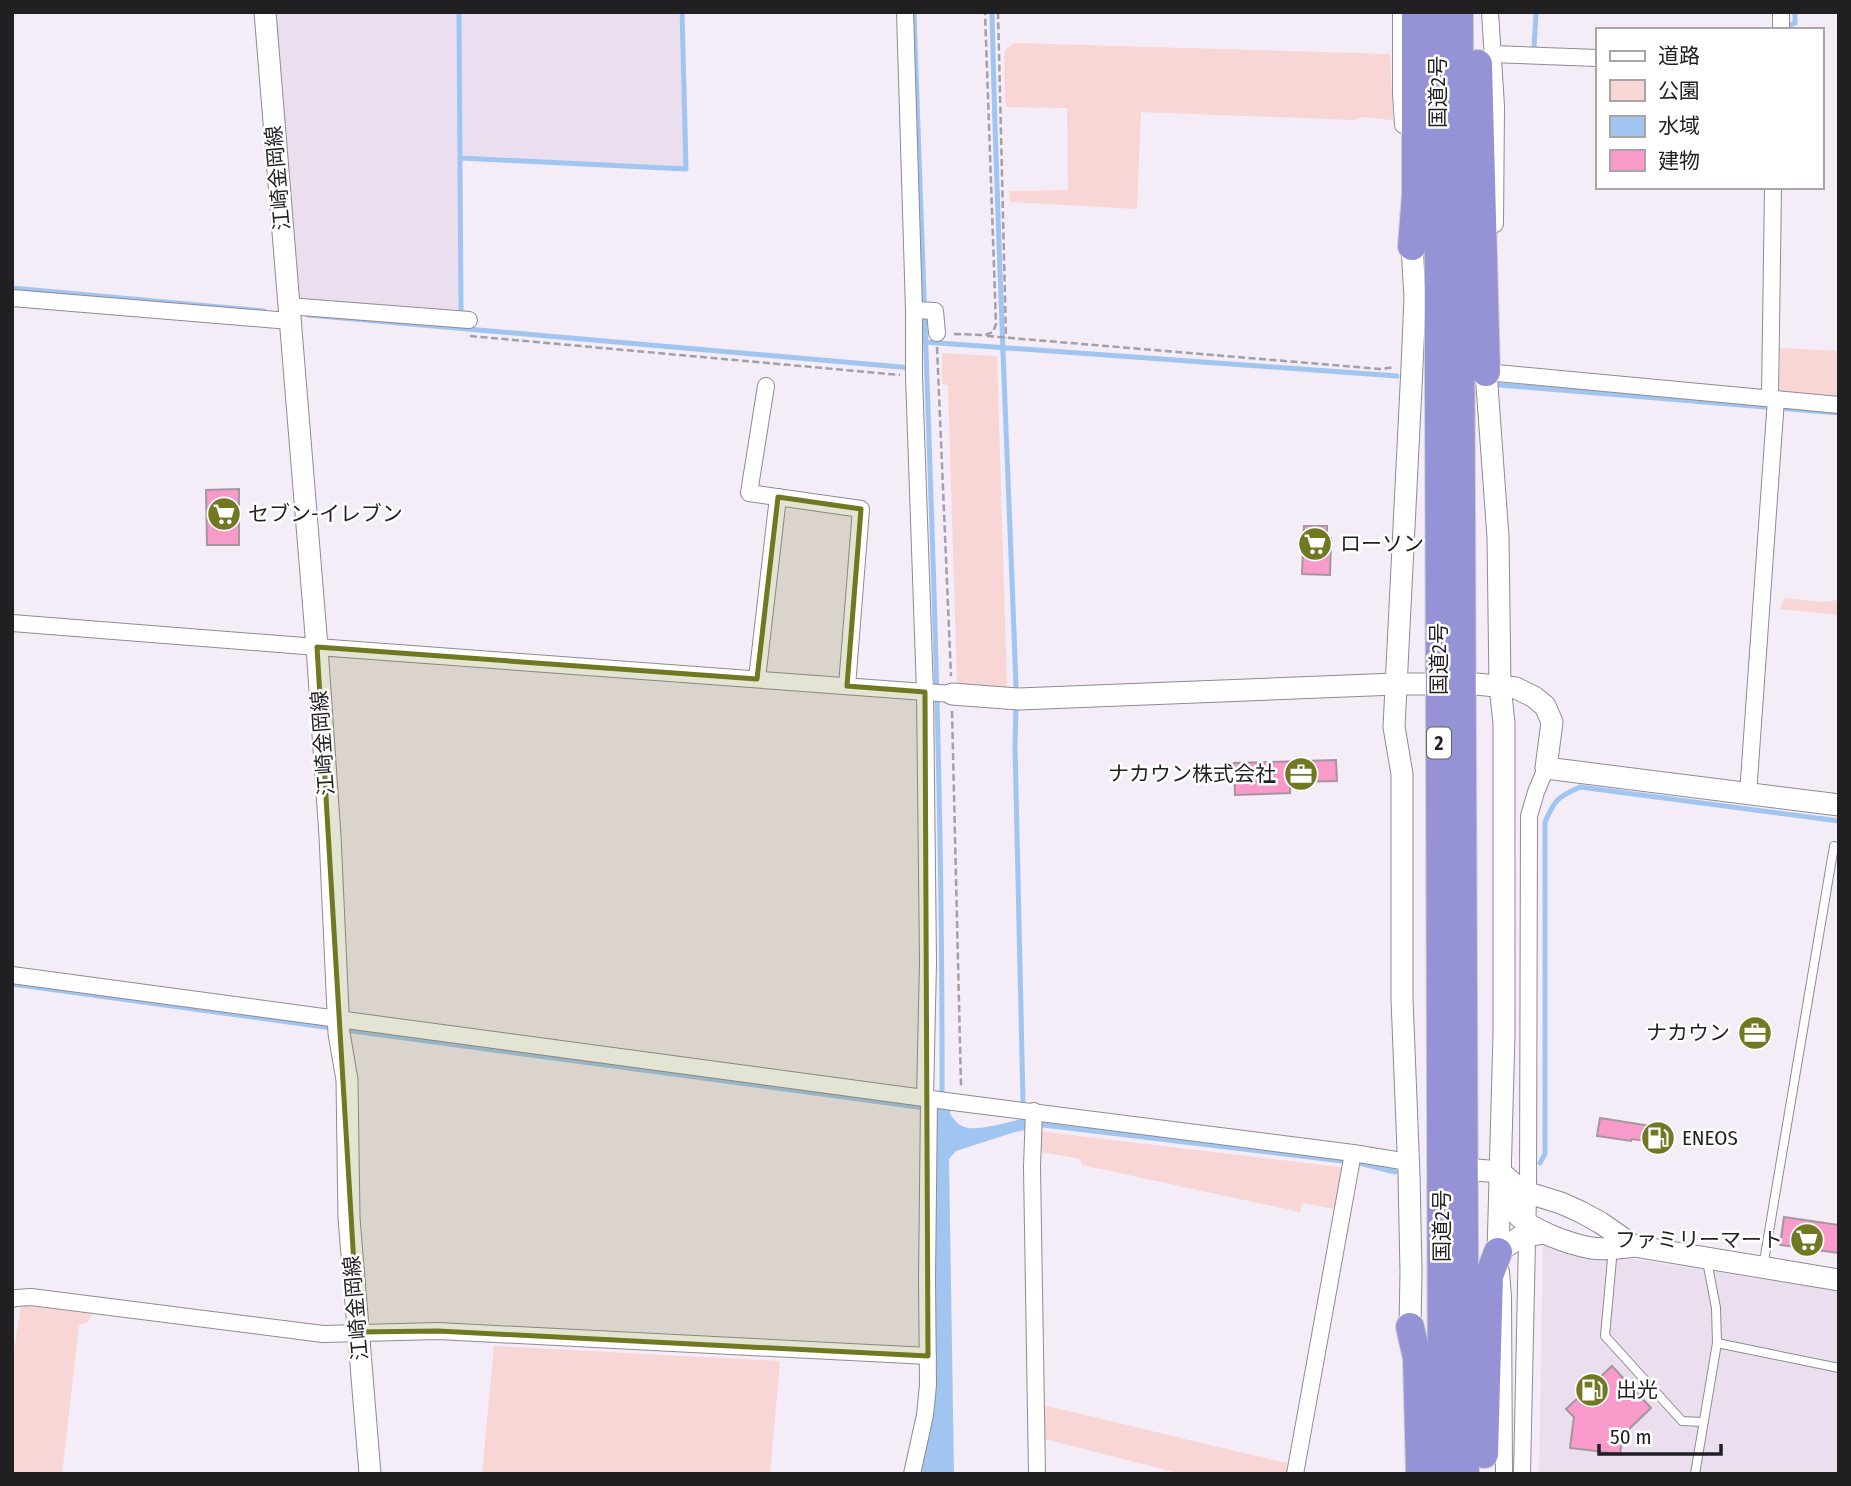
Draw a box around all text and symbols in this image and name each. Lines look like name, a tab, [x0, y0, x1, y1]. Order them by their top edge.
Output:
legend	[1596, 28, 1823, 189]
text: 道路	[1658, 43, 1700, 69]
street label: 国道2号	[1425, 56, 1451, 128]
text: 公園	[1658, 78, 1700, 104]
text: 水域	[1658, 113, 1700, 139]
street label: 江崎金岡線	[260, 125, 296, 231]
text: 建物	[1658, 148, 1700, 174]
supermarket icon: セブン-イレブン	[205, 495, 243, 533]
place label: セブン-イレブン	[248, 501, 403, 527]
supermarket icon: ローソン	[1296, 525, 1334, 563]
place label: ローソン	[1340, 531, 1424, 557]
street label: 国道2号	[1426, 623, 1452, 695]
street label: 江崎金岡線	[306, 690, 340, 796]
road number: 2	[1427, 728, 1451, 758]
office icon: ナカウン株式会社	[1282, 755, 1320, 793]
place label: ナカウン株式会社	[1108, 761, 1276, 787]
office icon: ナカウン	[1736, 1014, 1774, 1052]
place label: ナカウン	[1646, 1020, 1730, 1046]
fuel station icon: ENEOS	[1639, 1119, 1677, 1157]
place label: ENEOS	[1682, 1125, 1738, 1151]
street label: 国道2号	[1429, 1190, 1455, 1262]
supermarket icon: ファミリーマート	[1788, 1221, 1826, 1259]
place label: ファミリーマート	[1615, 1227, 1783, 1253]
street label: 江崎金岡線	[338, 1255, 374, 1361]
fuel station icon: 出光	[1573, 1371, 1611, 1409]
place label: 出光	[1616, 1377, 1658, 1403]
scale bar	[1599, 1412, 1722, 1456]
text: 50 m	[1610, 1424, 1652, 1450]

